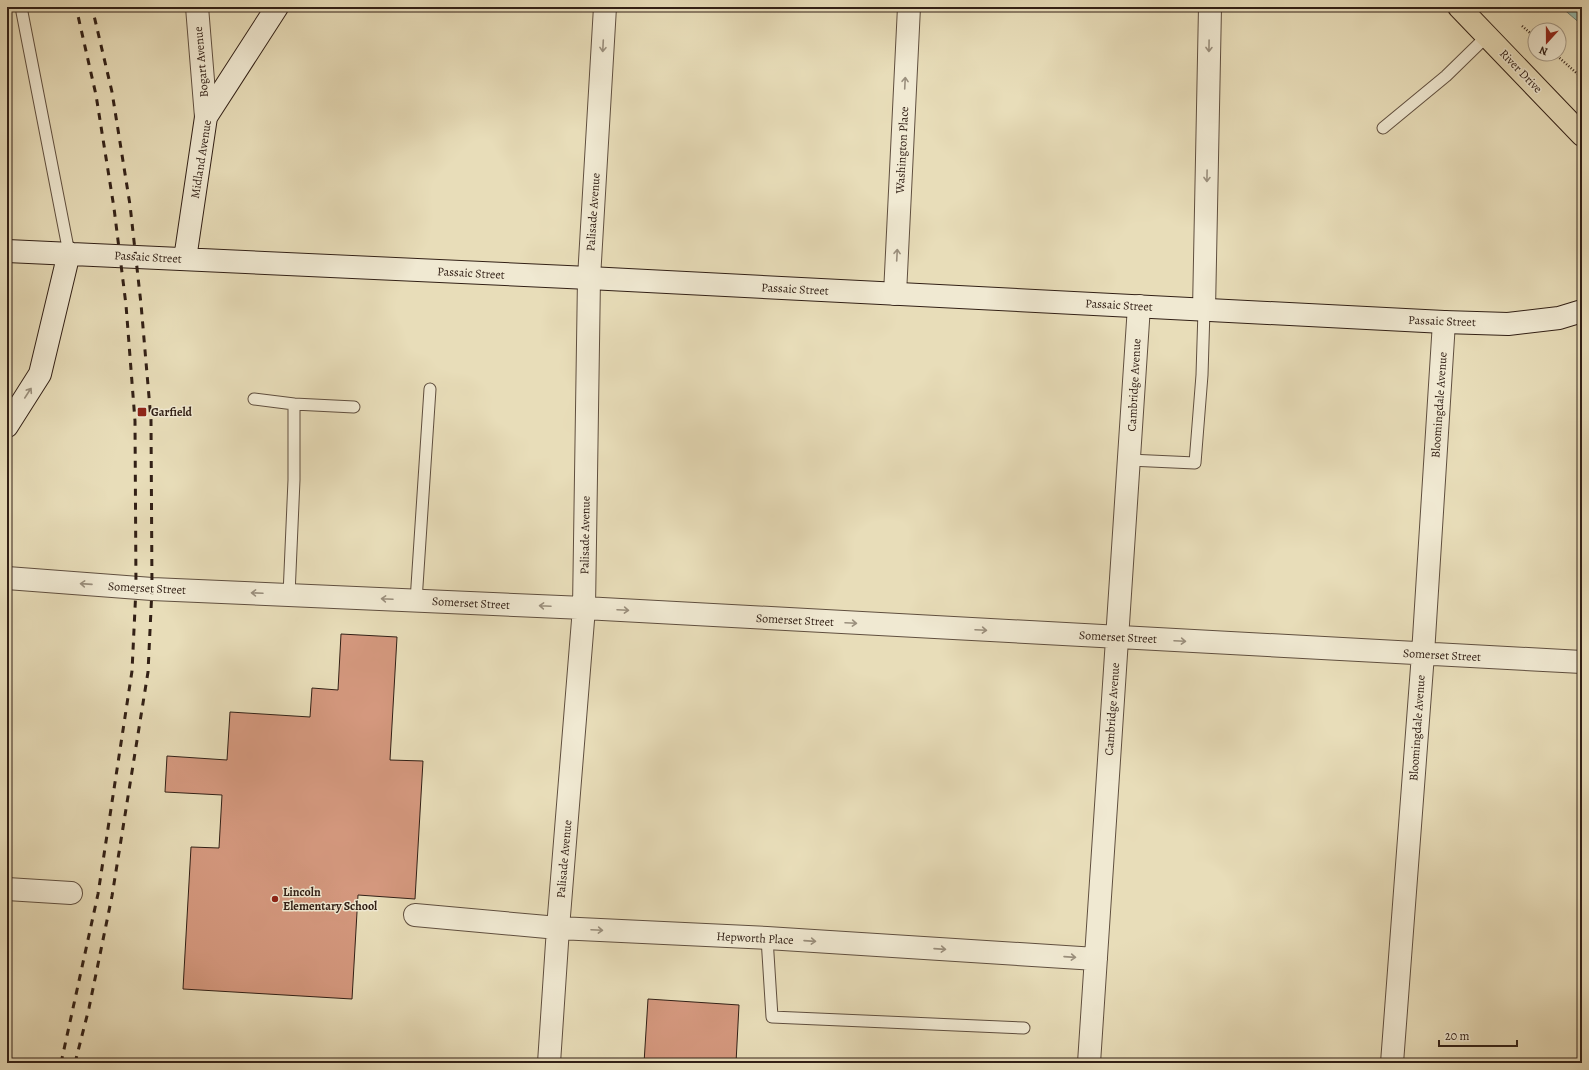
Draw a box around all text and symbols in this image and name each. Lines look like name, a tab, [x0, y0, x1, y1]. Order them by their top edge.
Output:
north arrow	[1527, 22, 1567, 62]
street label: Bogart Avenue	[190, 26, 212, 98]
one-way arrow	[599, 39, 606, 52]
one-way arrow	[1205, 39, 1213, 52]
text: N	[1537, 42, 1550, 59]
street label: River Drive	[1496, 46, 1546, 96]
one-way arrow	[901, 77, 909, 90]
street label: Washington Place	[892, 106, 912, 195]
street label: Midland Avenue	[187, 118, 215, 200]
one-way arrow	[1203, 169, 1211, 182]
street label: Palisade Avenue	[582, 172, 604, 252]
street label: Passaic Street	[114, 247, 182, 267]
one-way arrow	[893, 249, 900, 262]
street label: Passaic Street	[437, 263, 505, 283]
street label: Passaic Street	[761, 279, 829, 299]
street label: Passaic Street	[1085, 295, 1153, 315]
street label: Passaic Street	[1408, 312, 1476, 330]
street label: Cambridge Avenue	[1124, 338, 1144, 432]
street label: Bloomingdale Avenue	[1427, 351, 1451, 459]
one-way arrow	[24, 388, 32, 399]
place label: Garfield	[151, 404, 193, 420]
marker: Garfield	[136, 406, 148, 418]
street label: Palisade Avenue	[576, 496, 594, 574]
street label: Somerset Street	[108, 578, 186, 598]
one-way arrow	[80, 581, 93, 588]
one-way arrow	[251, 590, 264, 597]
street label: Somerset Street	[432, 593, 510, 613]
one-way arrow	[381, 596, 394, 603]
one-way arrow	[539, 603, 552, 610]
one-way arrow	[616, 607, 629, 614]
street label: Somerset Street	[756, 610, 834, 630]
one-way arrow	[844, 619, 857, 626]
one-way arrow	[974, 626, 987, 633]
street label: Somerset Street	[1079, 627, 1157, 647]
one-way arrow	[1173, 637, 1186, 644]
street label: Somerset Street	[1403, 645, 1481, 665]
street label: Cambridge Avenue	[1101, 662, 1123, 756]
street label: Bloomingdale Avenue	[1405, 674, 1429, 782]
street label: Palisade Avenue	[553, 819, 575, 899]
place label: Lincoln Elementary School	[283, 884, 378, 914]
marker: Lincoln Elementary School	[270, 894, 280, 904]
one-way arrow	[590, 926, 603, 933]
street label: Hepworth Place	[716, 928, 794, 948]
one-way arrow	[803, 938, 816, 945]
one-way arrow	[933, 946, 946, 953]
one-way arrow	[1063, 954, 1076, 961]
scale bar	[1439, 1022, 1517, 1048]
text: 20 m	[1445, 1028, 1469, 1044]

